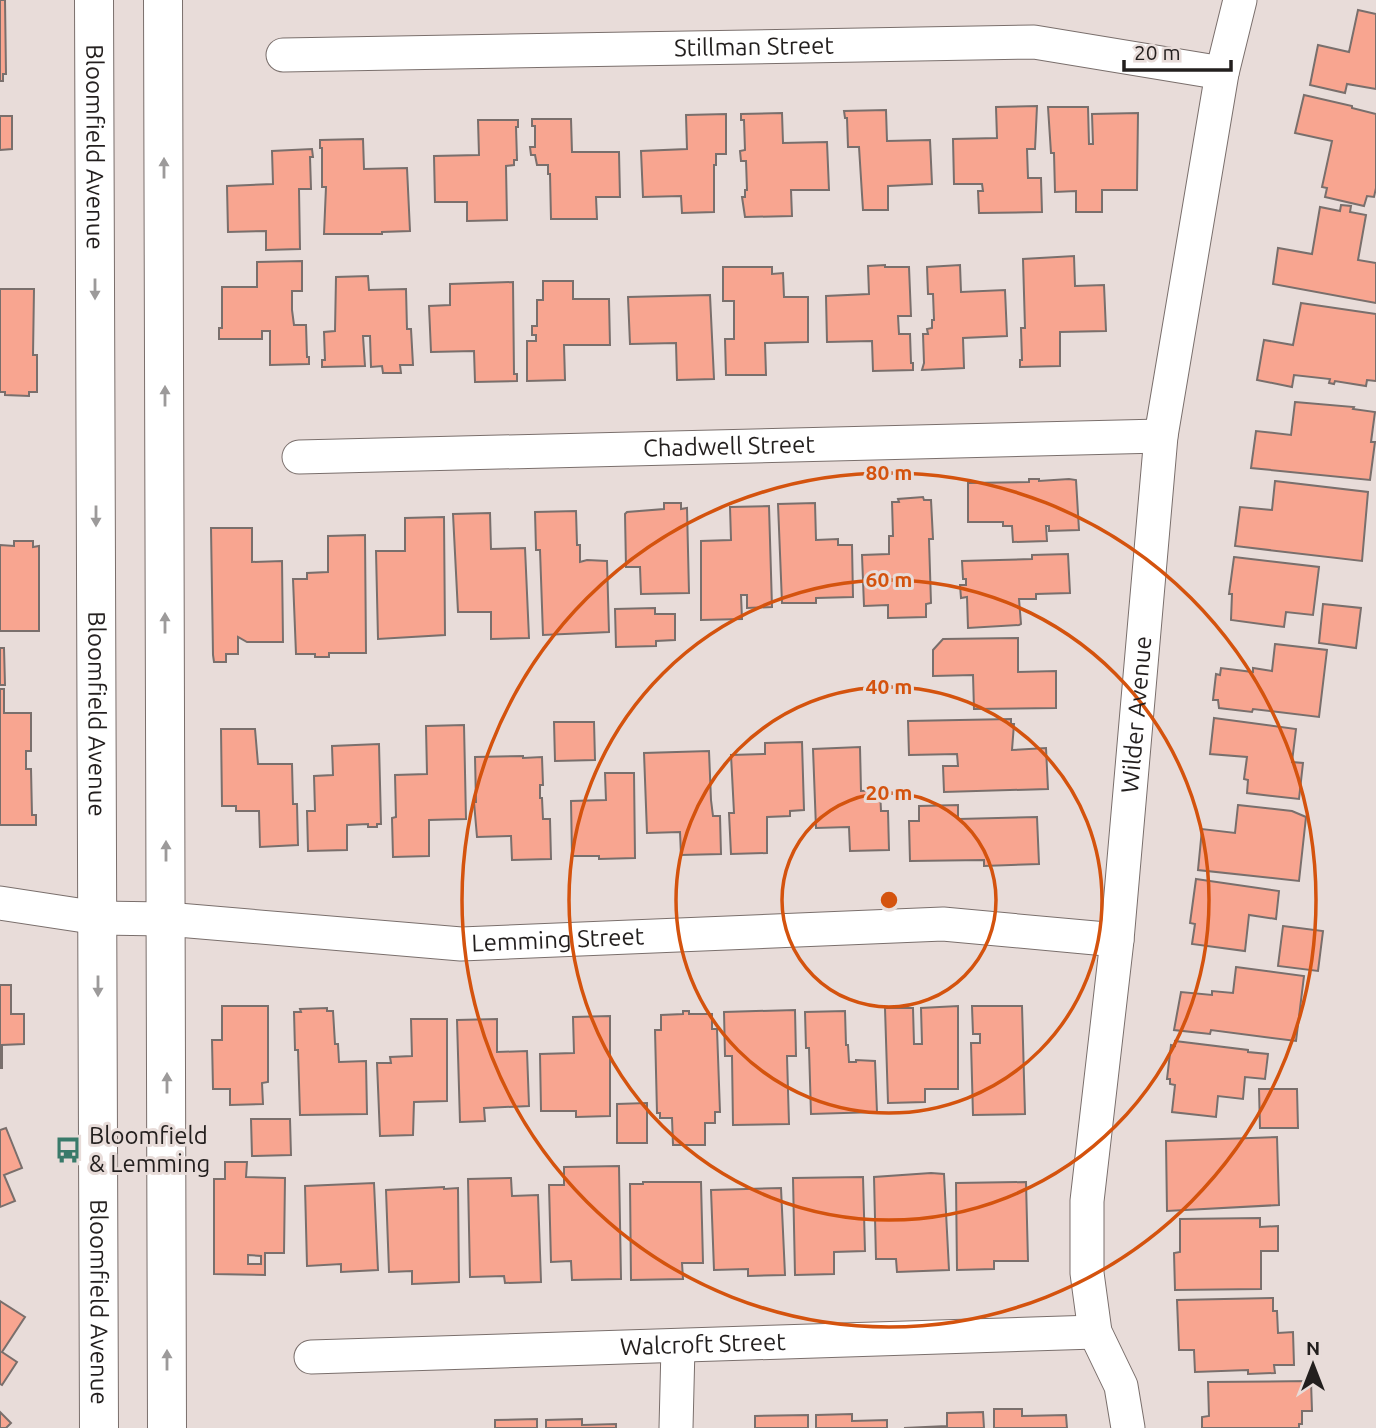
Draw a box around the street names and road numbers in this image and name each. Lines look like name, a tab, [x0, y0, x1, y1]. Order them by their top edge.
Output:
street label: Stillman Street	[674, 31, 835, 61]
street label: Bloomfield Avenue	[81, 44, 109, 250]
street label: Chadwell Street	[643, 430, 816, 462]
street label: Bloomfield Avenue	[83, 611, 111, 817]
street label: Wilder Avenue	[1116, 635, 1156, 794]
street label: Lemming Street	[471, 922, 645, 957]
street label: Bloomfield Avenue	[85, 1199, 113, 1405]
street label: Walcroft Street	[619, 1328, 787, 1360]

